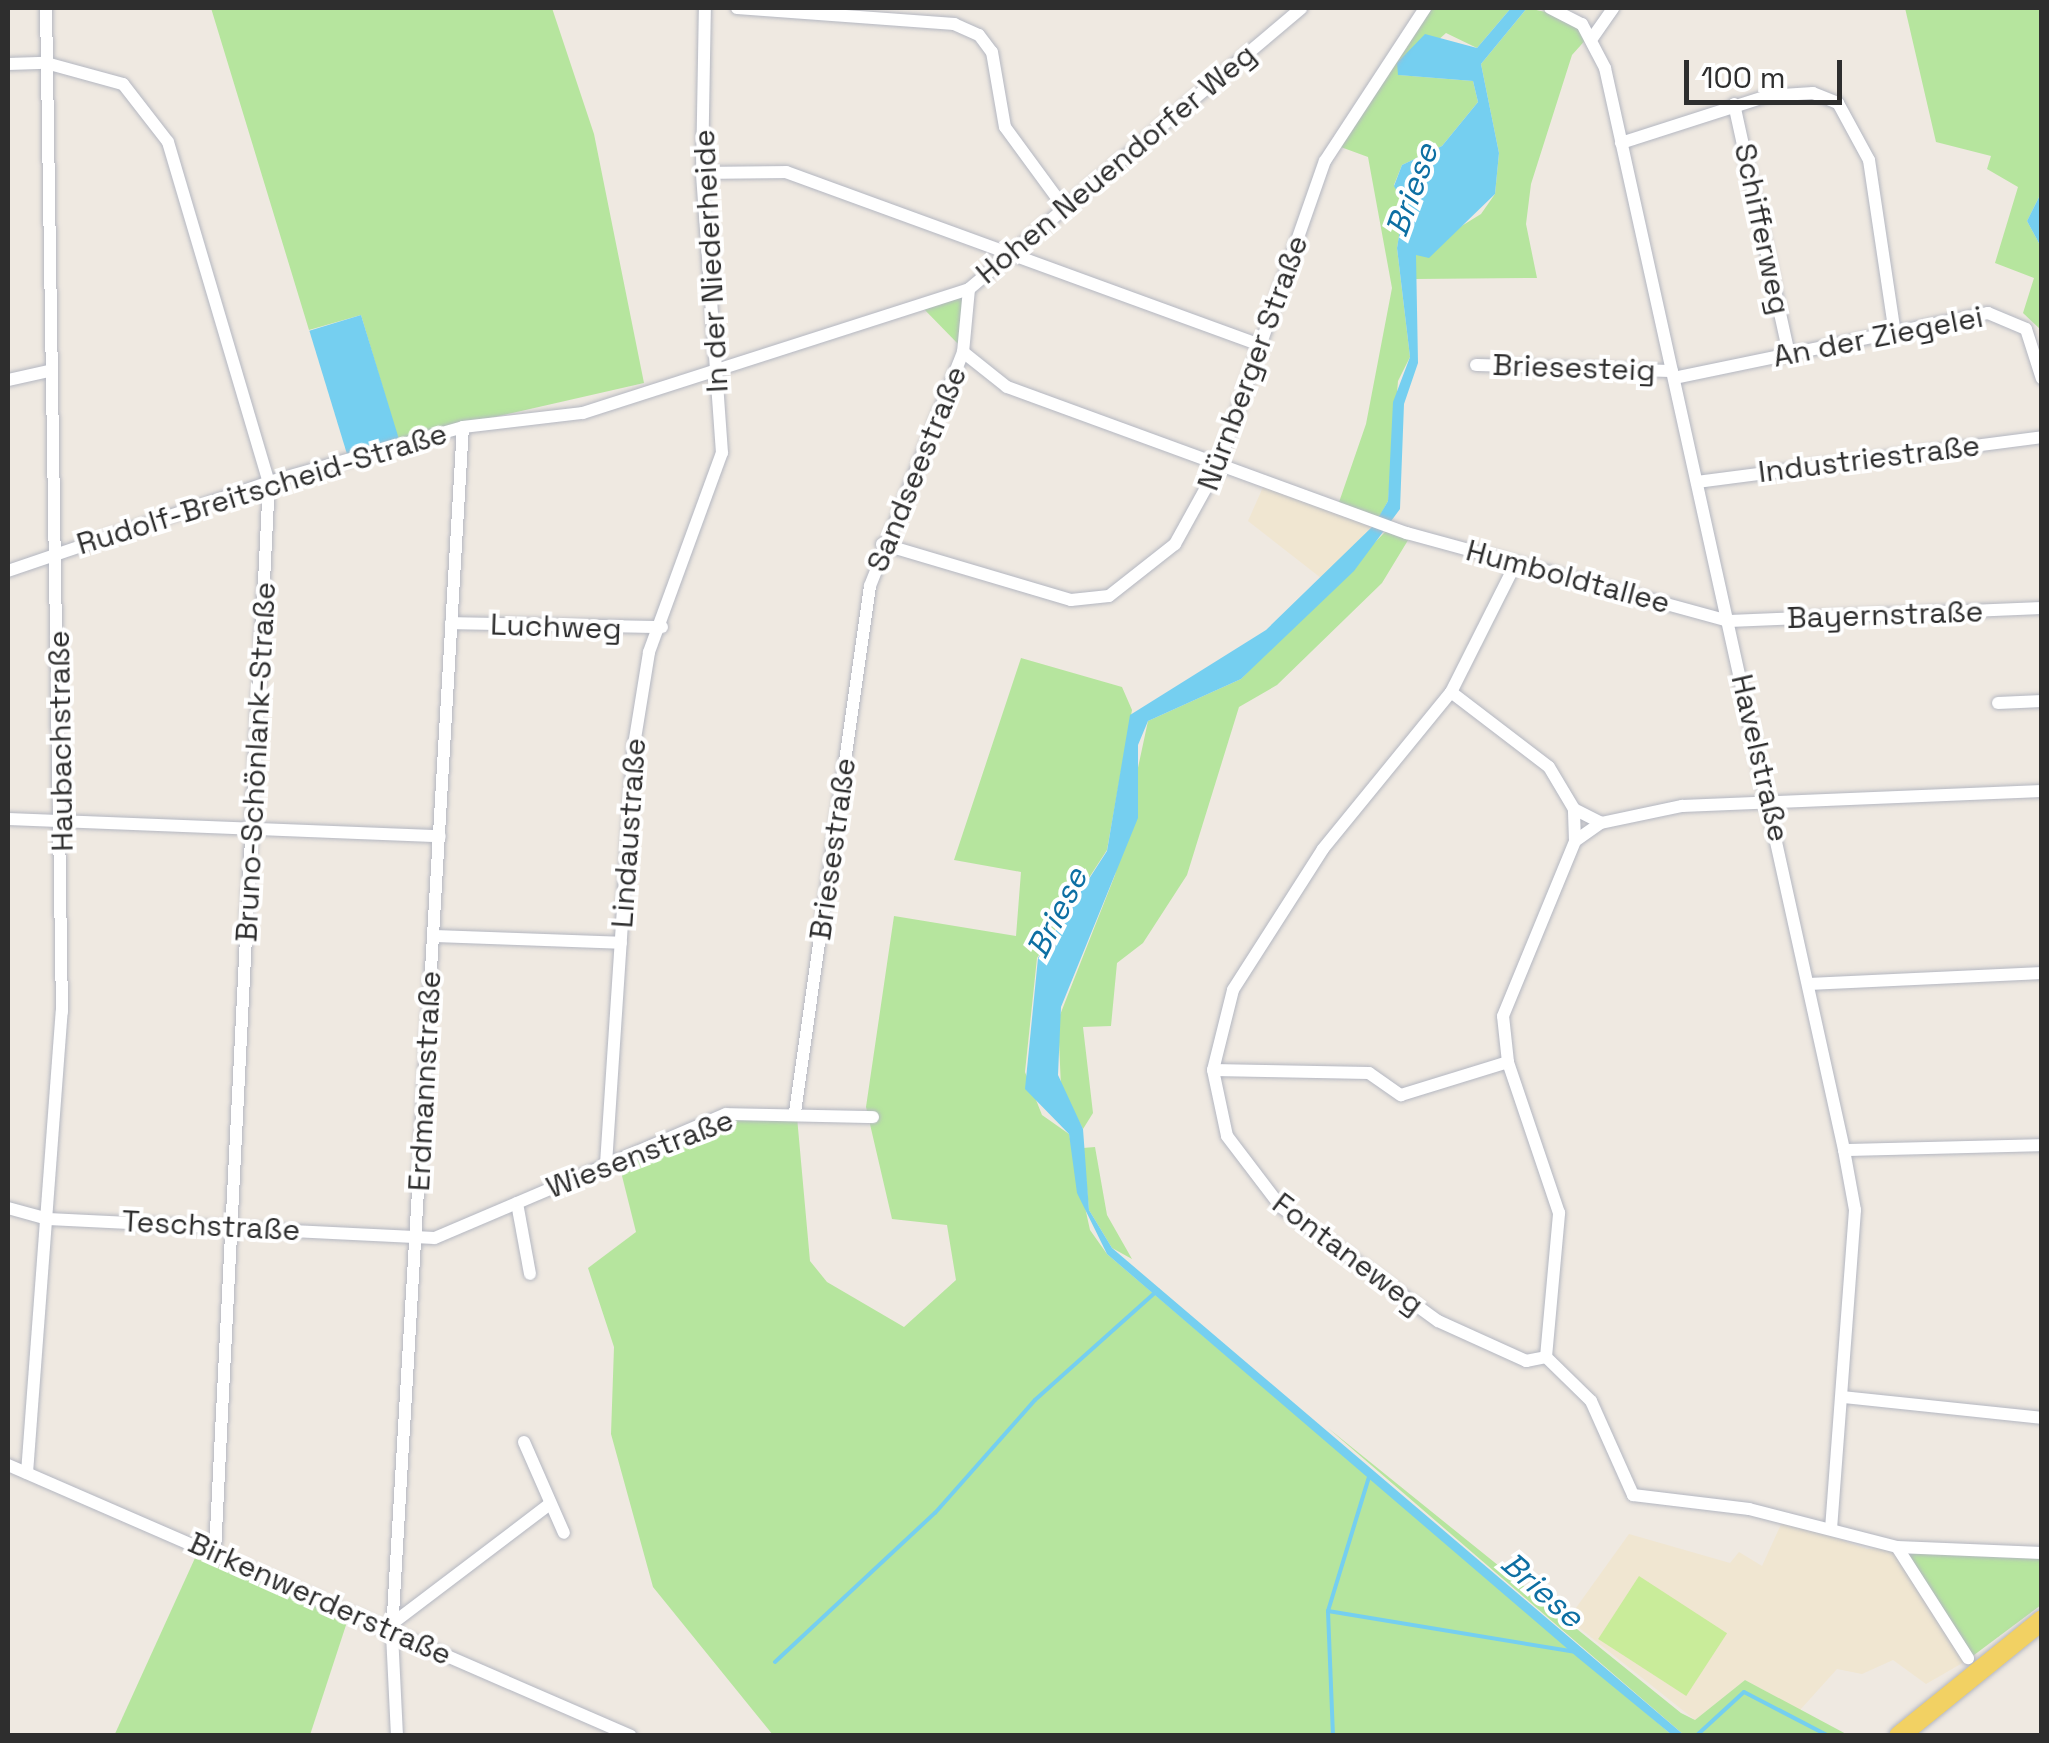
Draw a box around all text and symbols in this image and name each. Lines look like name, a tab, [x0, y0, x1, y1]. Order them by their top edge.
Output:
street label: Hohen Neuendorfer Weg	[969, 36, 1263, 292]
scale bar	[1689, 40, 1846, 102]
text: 100 m	[1701, 58, 1786, 97]
street label: In der Niederheide	[686, 128, 736, 394]
water label: Briese	[1378, 138, 1446, 242]
street label: Schifferweg	[1726, 140, 1798, 318]
street label: Nürnberger Straße	[1190, 231, 1316, 495]
street label: An der Ziegelei	[1770, 299, 1986, 375]
street label: Briesesteig	[1492, 347, 1656, 389]
street label: Sandseestraße	[859, 361, 975, 577]
street label: Rudolf-Breitscheid-Straße	[72, 415, 452, 563]
street label: Industriestraße	[1756, 428, 1982, 490]
street label: Humboldtallee	[1462, 532, 1674, 622]
street label: Bruno-Schönlank-Straße	[229, 581, 283, 943]
street label: Bayernstraße	[1786, 594, 1984, 636]
street label: Luchweg	[490, 607, 622, 647]
street label: Haubachstraße	[41, 630, 81, 852]
street label: Havelstraße	[1723, 671, 1797, 845]
street label: Lindaustraße	[604, 737, 654, 929]
street label: Briesestraße	[802, 756, 864, 942]
water label: Briese	[1018, 862, 1096, 964]
street label: Erdmannstraße	[401, 970, 449, 1192]
street label: Wiesenstraße	[541, 1102, 739, 1206]
street label: Fontaneweg	[1265, 1185, 1431, 1323]
street label: Teschstraße	[121, 1203, 301, 1249]
street label: Birkenwerderstraße	[183, 1525, 457, 1673]
water label: Briese	[1493, 1544, 1591, 1636]

